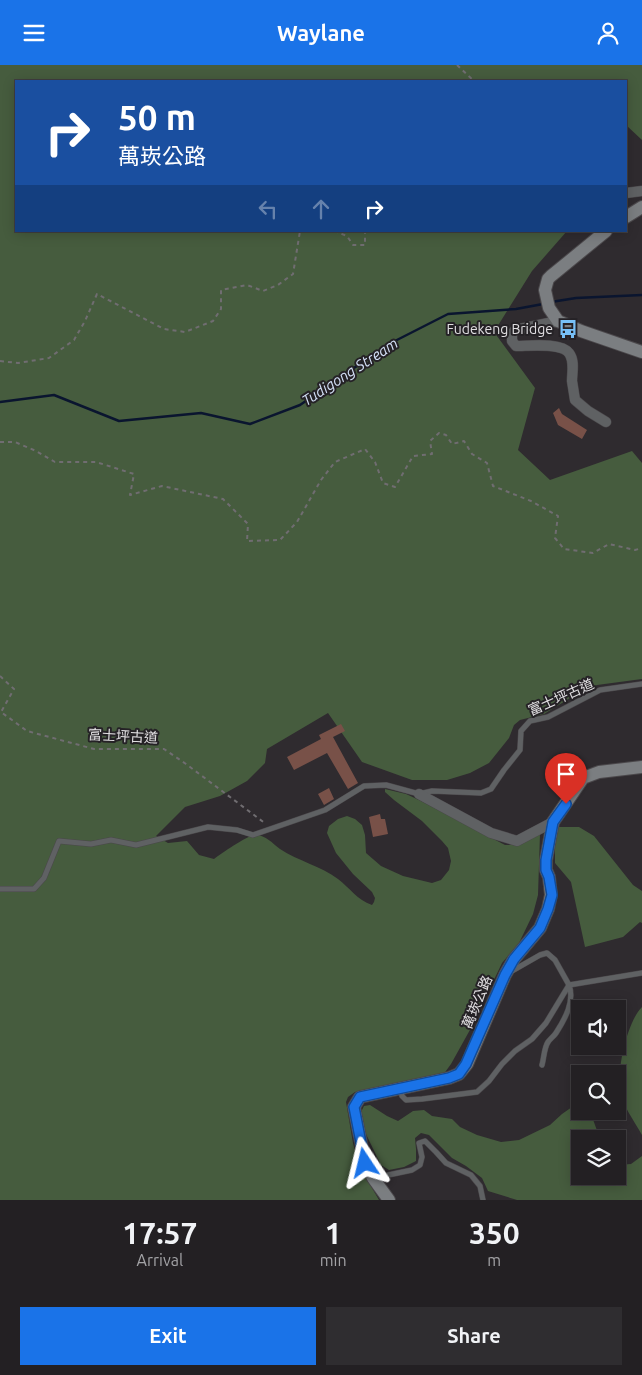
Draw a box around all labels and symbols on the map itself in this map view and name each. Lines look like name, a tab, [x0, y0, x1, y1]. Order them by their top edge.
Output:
bus stop icon: Fudekeng Bridge	[557, 318, 579, 340]
place label: Fudekeng Bridge	[447, 321, 553, 337]
water label: Tudigong Stream	[299, 334, 401, 409]
street label: 富士坪古道	[526, 675, 596, 719]
street label: 富士坪古道	[88, 726, 158, 746]
pin	[545, 753, 587, 804]
street label: 萬崁公路	[459, 973, 495, 1031]
position arrow	[338, 1136, 390, 1188]

